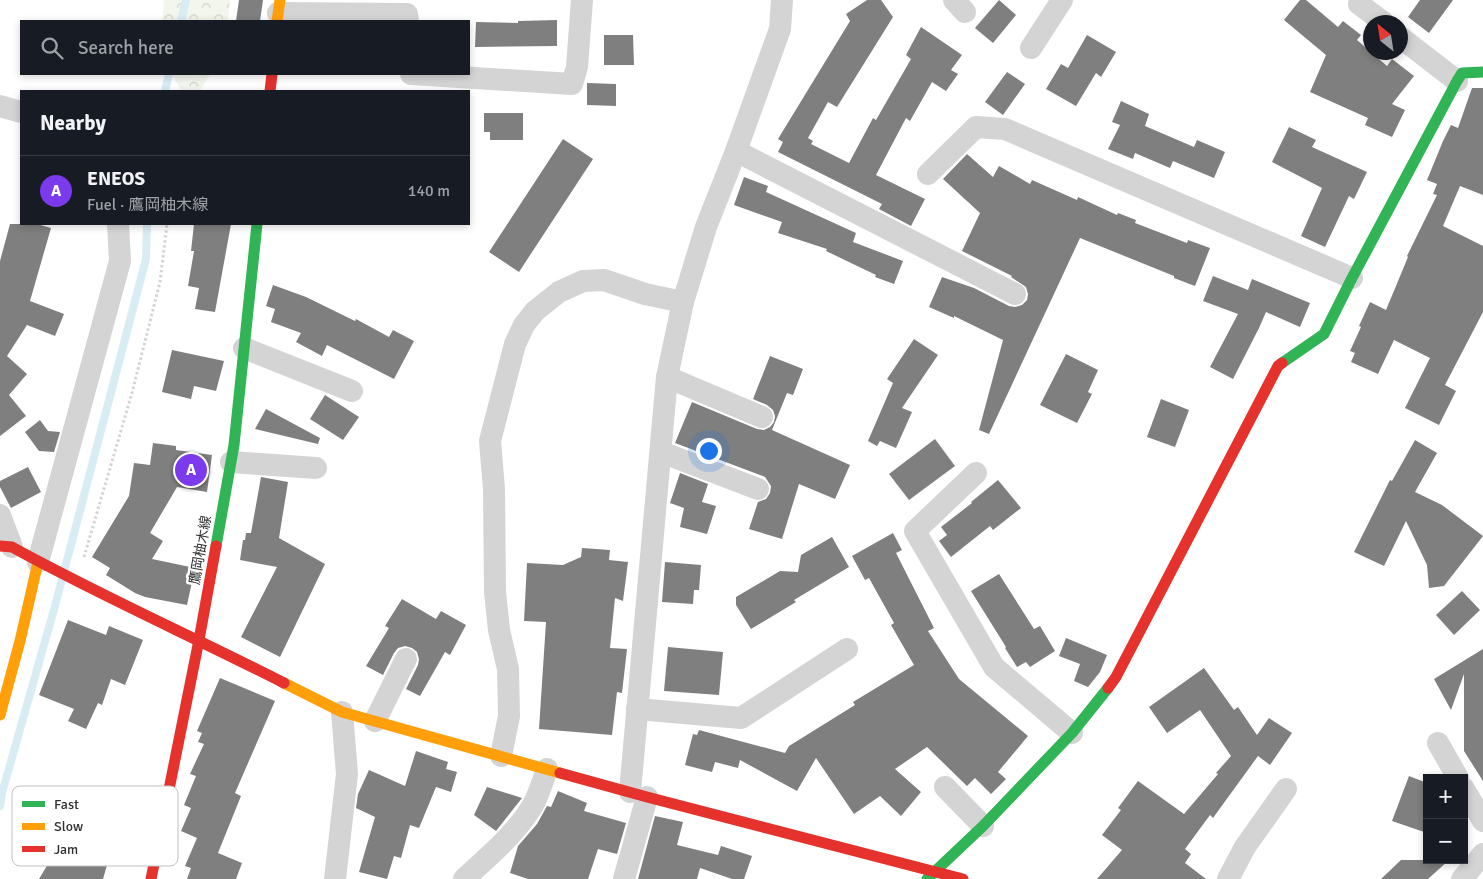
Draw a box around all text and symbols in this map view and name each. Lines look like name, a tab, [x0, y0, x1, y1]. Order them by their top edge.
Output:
north arrow	[1363, 15, 1408, 60]
search box	[20, 20, 470, 75]
icon: search	[38, 34, 66, 62]
text: Search here	[78, 36, 174, 60]
text: Nearby	[40, 110, 106, 136]
text: ENEOS	[87, 167, 145, 191]
text: A	[51, 181, 61, 201]
text: 140 m	[408, 181, 450, 201]
text: Fuel · 鷹岡柚木線	[87, 195, 208, 215]
your location	[696, 438, 722, 464]
pin: A	[175, 451, 207, 489]
street label: 鷹岡柚木線	[186, 514, 215, 586]
map controls	[1423, 774, 1468, 864]
button: +	[1423, 774, 1468, 819]
legend	[12, 786, 178, 866]
text: Fast	[54, 796, 79, 813]
text: Slow	[54, 818, 83, 835]
button: −	[1423, 819, 1468, 864]
text: Jam	[54, 841, 78, 858]

